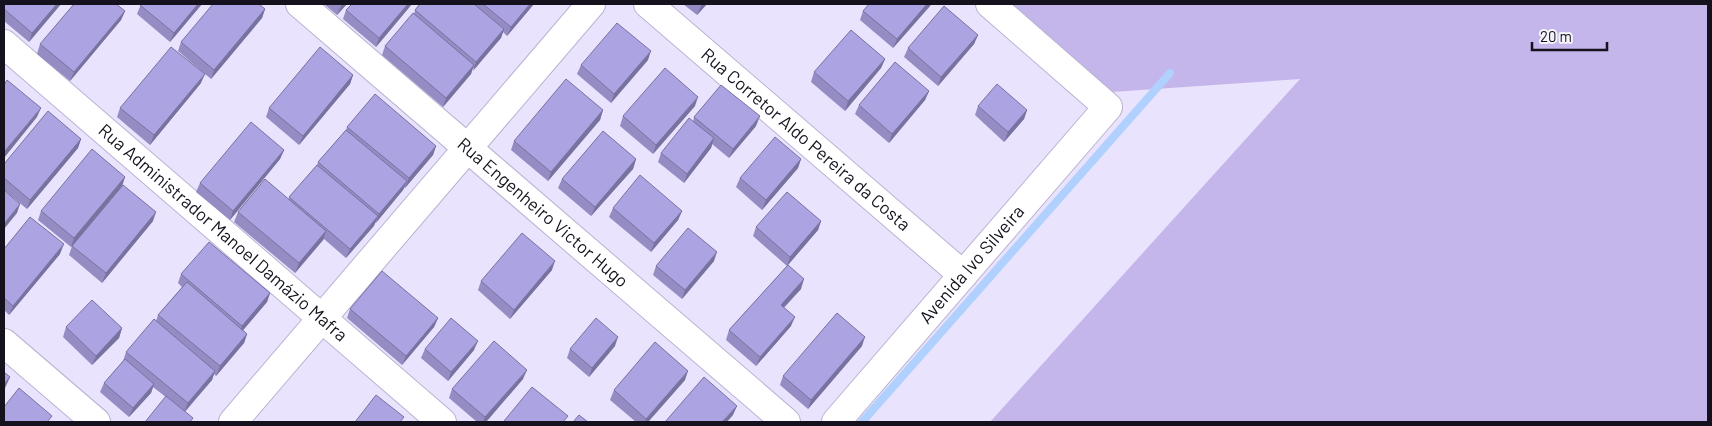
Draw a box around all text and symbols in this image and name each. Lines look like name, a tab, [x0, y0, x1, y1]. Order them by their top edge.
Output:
scale bar	[1532, 20, 1607, 52]
text: 20 m	[1540, 27, 1572, 45]
street label: Rua Corretor Aldo Pereira da Costa	[697, 43, 915, 235]
street label: Rua Administrador Manoel Damázio Mafra	[94, 119, 352, 346]
street label: Rua Engenheiro Victor Hugo	[453, 132, 633, 291]
street label: Avenida Ivo Silveira	[914, 200, 1028, 327]

